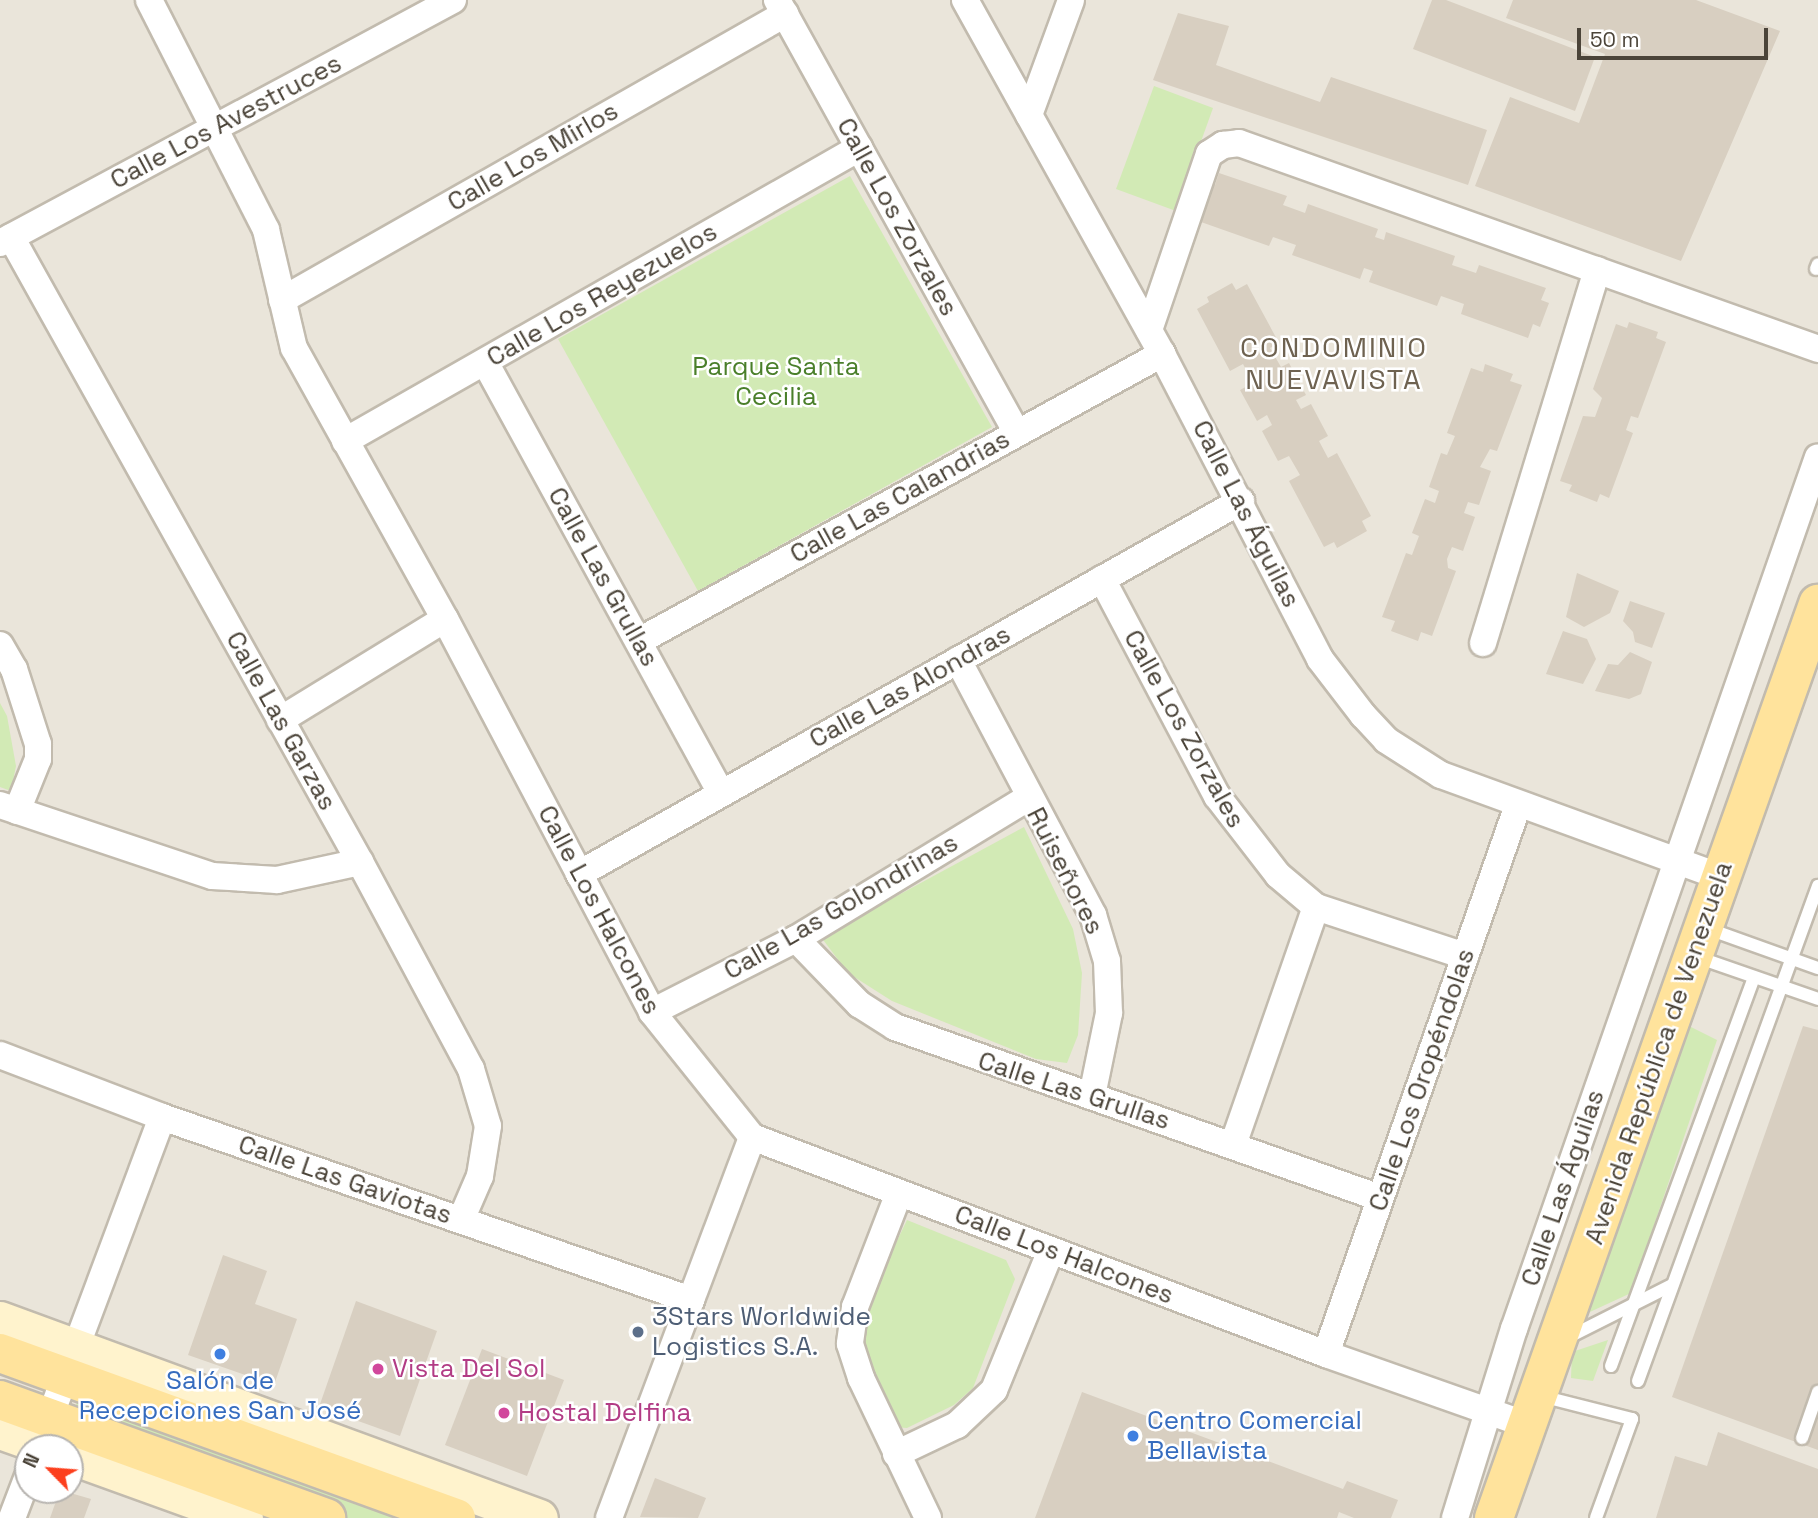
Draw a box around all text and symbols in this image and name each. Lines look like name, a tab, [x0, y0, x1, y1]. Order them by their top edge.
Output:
scale bar	[1580, 14, 1771, 58]
text: 50 m	[1590, 26, 1640, 53]
street label: Calle Los Avestruces	[105, 48, 347, 196]
street label: Calle Los Mirlos	[442, 96, 624, 218]
street label: Calle Los Zorzales	[830, 113, 964, 321]
street label: Calle Los Reyezuelos	[481, 216, 723, 374]
district label: CONDOMINIO NUEVAVISTA	[1241, 330, 1427, 396]
park label: Parque Santa Cecilia	[692, 351, 860, 412]
street label: Calle Las Águilas	[1185, 415, 1307, 613]
street label: Calle Las Calandrias	[785, 424, 1015, 570]
street label: Calle Las Grullas	[541, 482, 665, 672]
street label: Calle Las Alondras	[804, 619, 1016, 755]
street label: Calle Los Zorzales	[1117, 625, 1251, 833]
street label: Calle Las Garzas	[219, 626, 343, 816]
street label: Calle Los Halcones	[531, 800, 667, 1020]
street label: Ruiseñores	[1020, 802, 1110, 940]
street label: Calle Las Golondrinas	[719, 827, 963, 987]
street label: Avenida República de Venezuela	[1579, 857, 1739, 1249]
street label: Calle Los Oropéndolas	[1362, 945, 1482, 1215]
street label: Calle Las Grullas	[974, 1045, 1174, 1137]
street label: Calle Las Águilas	[1515, 1085, 1611, 1291]
street label: Calle Las Gaviotas	[234, 1129, 456, 1231]
street label: Calle Los Halcones	[950, 1199, 1178, 1311]
place label: 3Stars Worldwide Logistics S.A.	[652, 1301, 871, 1362]
marker: 3Stars Worldwide Logistics S.A.	[630, 1324, 646, 1340]
marker: Salón de Recepciones San José	[212, 1346, 228, 1362]
place label: Vista Del Sol	[392, 1353, 545, 1385]
marker: Vista Del Sol	[370, 1361, 386, 1377]
place label: Salón de Recepciones San José	[79, 1365, 361, 1426]
place label: Hostal Delfina	[518, 1397, 692, 1429]
marker: Hostal Delfina	[496, 1405, 512, 1421]
place label: Centro Comercial Bellavista	[1147, 1405, 1362, 1466]
marker: Centro Comercial Bellavista	[1125, 1428, 1141, 1444]
north arrow	[14, 1434, 84, 1504]
text: N	[17, 1450, 45, 1472]

